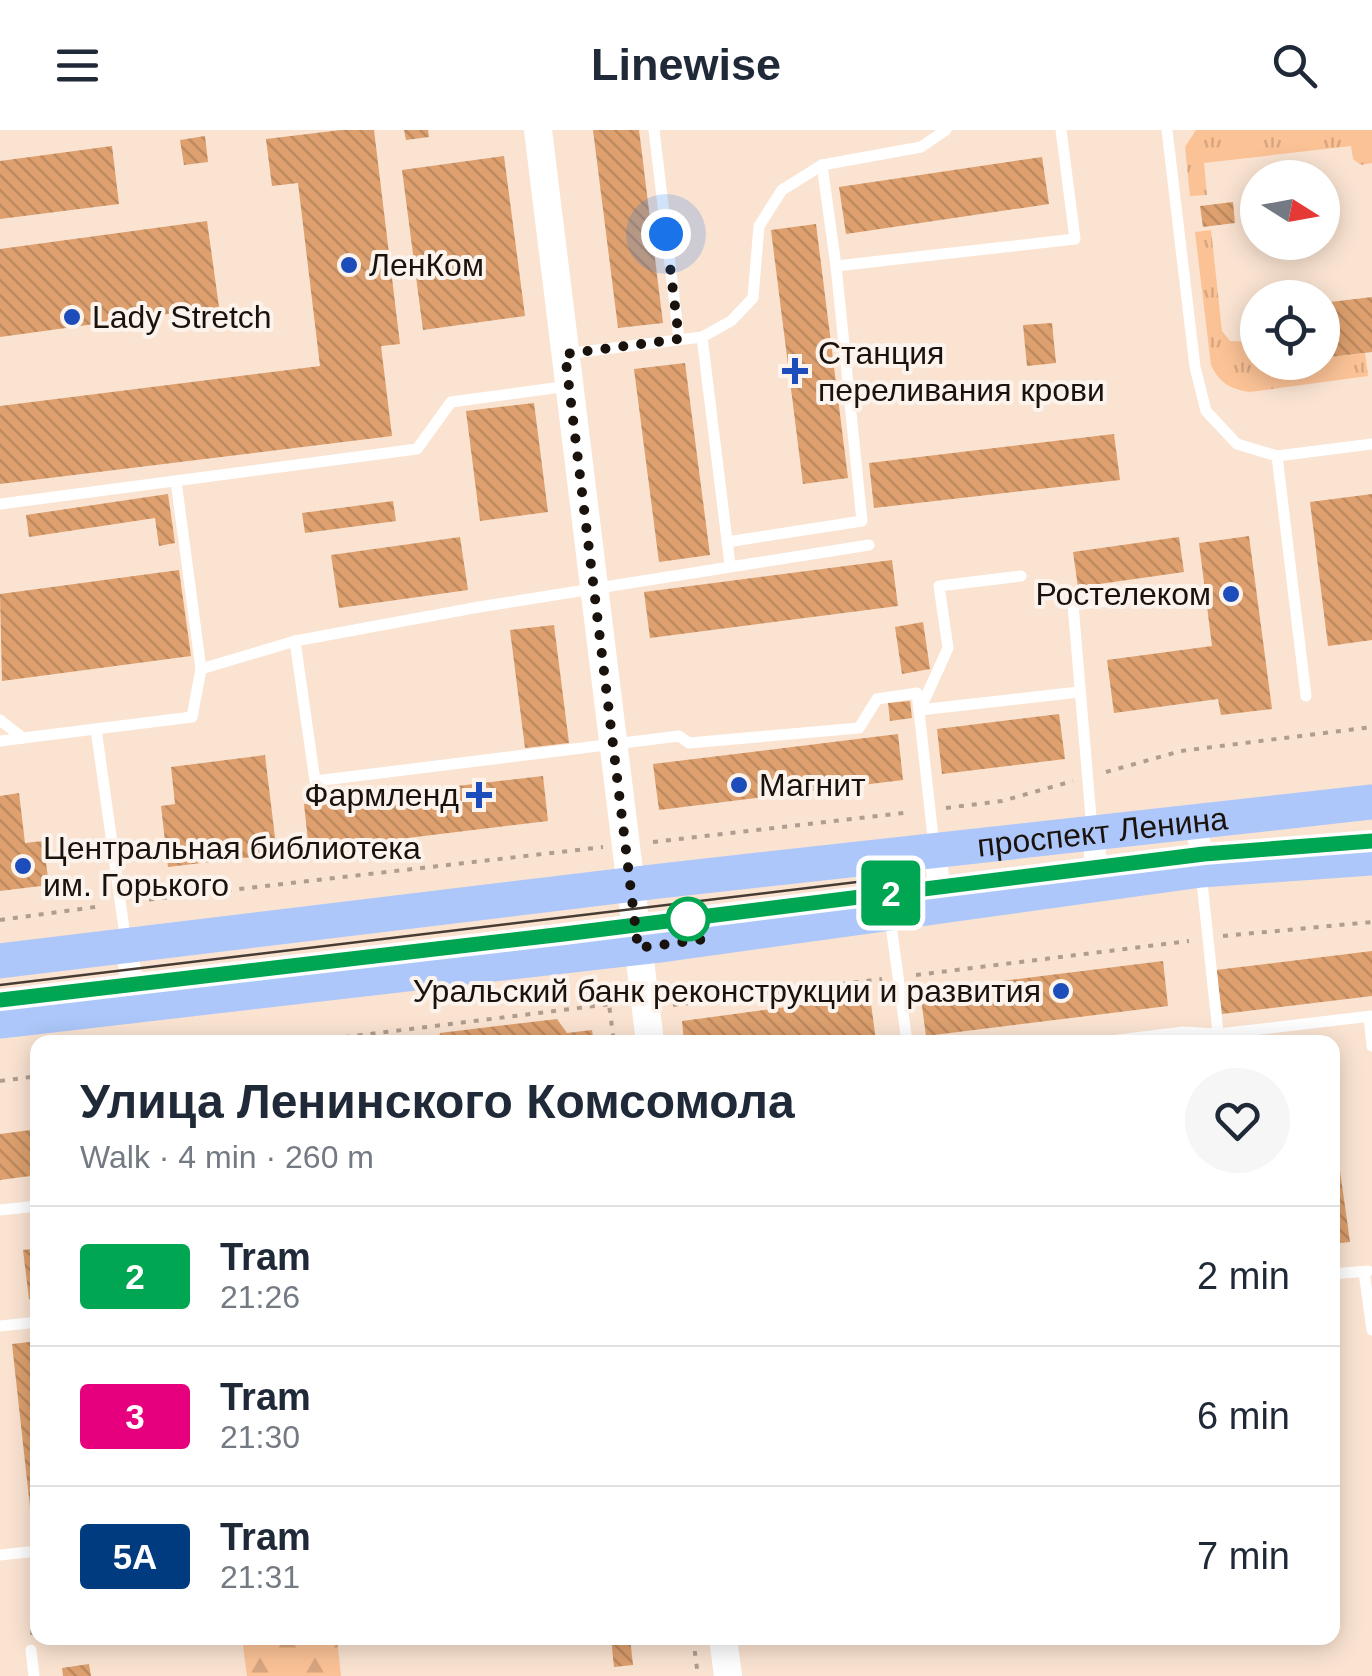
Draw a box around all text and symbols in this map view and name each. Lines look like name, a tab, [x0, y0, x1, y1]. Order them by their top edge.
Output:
icon: menu	[50, 38, 105, 93]
icon: search	[1267, 38, 1322, 93]
text: Linewise	[591, 39, 781, 90]
north arrow	[1240, 160, 1340, 260]
map controls	[1240, 160, 1340, 380]
your location	[641, 209, 691, 259]
place label: ЛенКом	[369, 247, 484, 283]
marker: ЛенКом	[338, 254, 360, 276]
button: locate	[1240, 280, 1340, 380]
place label: Lady Stretch	[92, 299, 272, 335]
marker: Lady Stretch	[61, 306, 83, 328]
place label: Станция переливания крови	[818, 335, 1105, 408]
marker: Станция переливания крови	[782, 358, 808, 384]
place label: Ростелеком	[1036, 576, 1211, 612]
marker: Ростелеком	[1220, 583, 1242, 605]
place label: Магнит	[759, 767, 866, 803]
marker: Магнит	[728, 774, 750, 796]
place label: Фармленд	[304, 777, 459, 813]
marker: Фармленд	[468, 784, 490, 806]
street label: проспект Ленина	[975, 800, 1230, 864]
place label: Центральная библиотека им. Горького	[43, 830, 421, 903]
marker: Центральная библиотека им. Горького	[12, 855, 34, 877]
line badge: 2	[858, 860, 924, 926]
text: 2	[881, 874, 901, 913]
unlabelled marker	[667, 898, 709, 940]
place label: Уральский банк реконструкции и развития	[413, 973, 1041, 1009]
marker: Уральский банк реконструкции и развития	[1050, 980, 1072, 1002]
button: heart	[1185, 1068, 1290, 1173]
text: Улица Ленинского Комсомола	[80, 1075, 795, 1128]
text: Walk · 4 min · 260 m	[80, 1139, 374, 1175]
text: Tram	[220, 1236, 311, 1278]
text: 2 min	[1197, 1255, 1290, 1297]
text: 2	[125, 1257, 145, 1296]
text: 21:26	[220, 1279, 300, 1315]
text: Tram	[220, 1376, 311, 1418]
text: 6 min	[1197, 1395, 1290, 1437]
text: 3	[125, 1397, 145, 1436]
text: 21:30	[220, 1419, 300, 1455]
text: Tram	[220, 1516, 311, 1558]
text: 7 min	[1197, 1535, 1290, 1577]
text: 5А	[113, 1537, 157, 1576]
text: 21:31	[220, 1559, 300, 1595]

